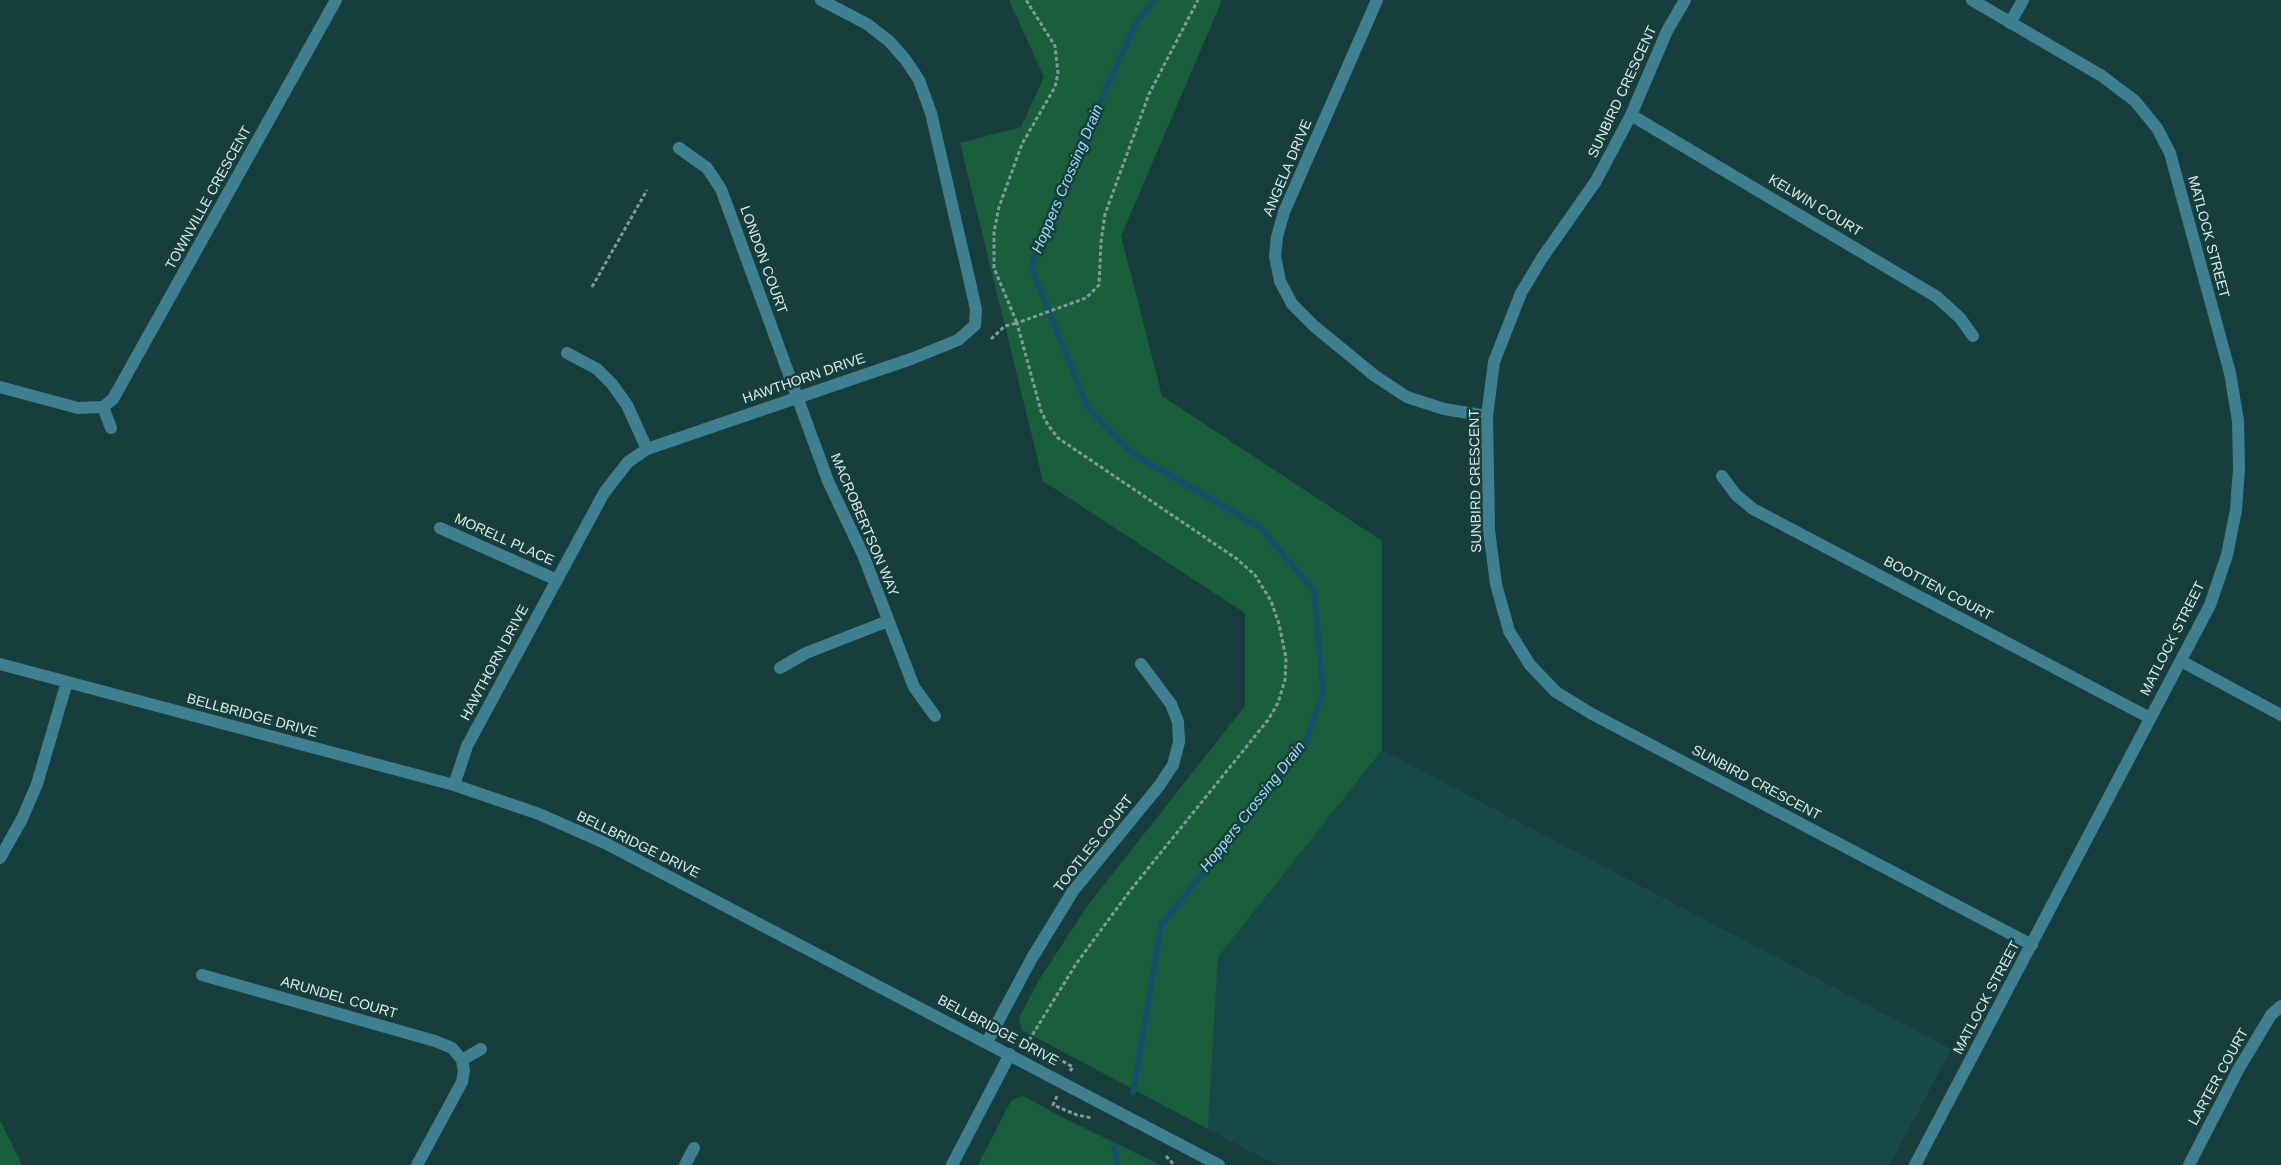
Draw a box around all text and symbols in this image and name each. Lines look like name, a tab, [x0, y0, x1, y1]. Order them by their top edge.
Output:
street label: SUNBIRD CRESCENT	[1585, 23, 1661, 161]
water label: Hoppers Crossing Drain	[1028, 102, 1108, 256]
street label: ANGELA DRIVE	[1260, 117, 1316, 219]
street label: TOWNVILLE CRESCENT	[162, 123, 256, 273]
street label: KELWIN COURT	[1765, 171, 1865, 241]
street label: MATLOCK STREET	[2184, 174, 2232, 300]
street label: LONDON COURT	[736, 204, 790, 316]
street label: HAWTHORN DRIVE	[740, 350, 868, 408]
street label: SUNBIRD CRESCENT	[1466, 409, 1486, 553]
street label: MACROBERTSON WAY	[826, 451, 902, 599]
street label: MORELL PLACE	[452, 510, 556, 570]
street label: BOOTTEN COURT	[1881, 553, 1995, 625]
street label: MATLOCK STREET	[2137, 579, 2209, 699]
street label: HAWTHORN DRIVE	[457, 602, 533, 724]
street label: BELLBRIDGE DRIVE	[185, 690, 319, 742]
water label: Hoppers Crossing Drain	[1197, 738, 1309, 876]
street label: SUNBIRD CRESCENT	[1689, 742, 1823, 824]
street label: TOOTLES COURT	[1051, 792, 1137, 896]
street label: BELLBRIDGE DRIVE	[574, 808, 702, 882]
street label: MATLOCK STREET	[1950, 939, 2024, 1057]
street label: ARUNDEL COURT	[279, 973, 399, 1023]
street label: BELLBRIDGE DRIVE	[935, 992, 1061, 1070]
street label: LARTER COURT	[2185, 1026, 2253, 1128]

